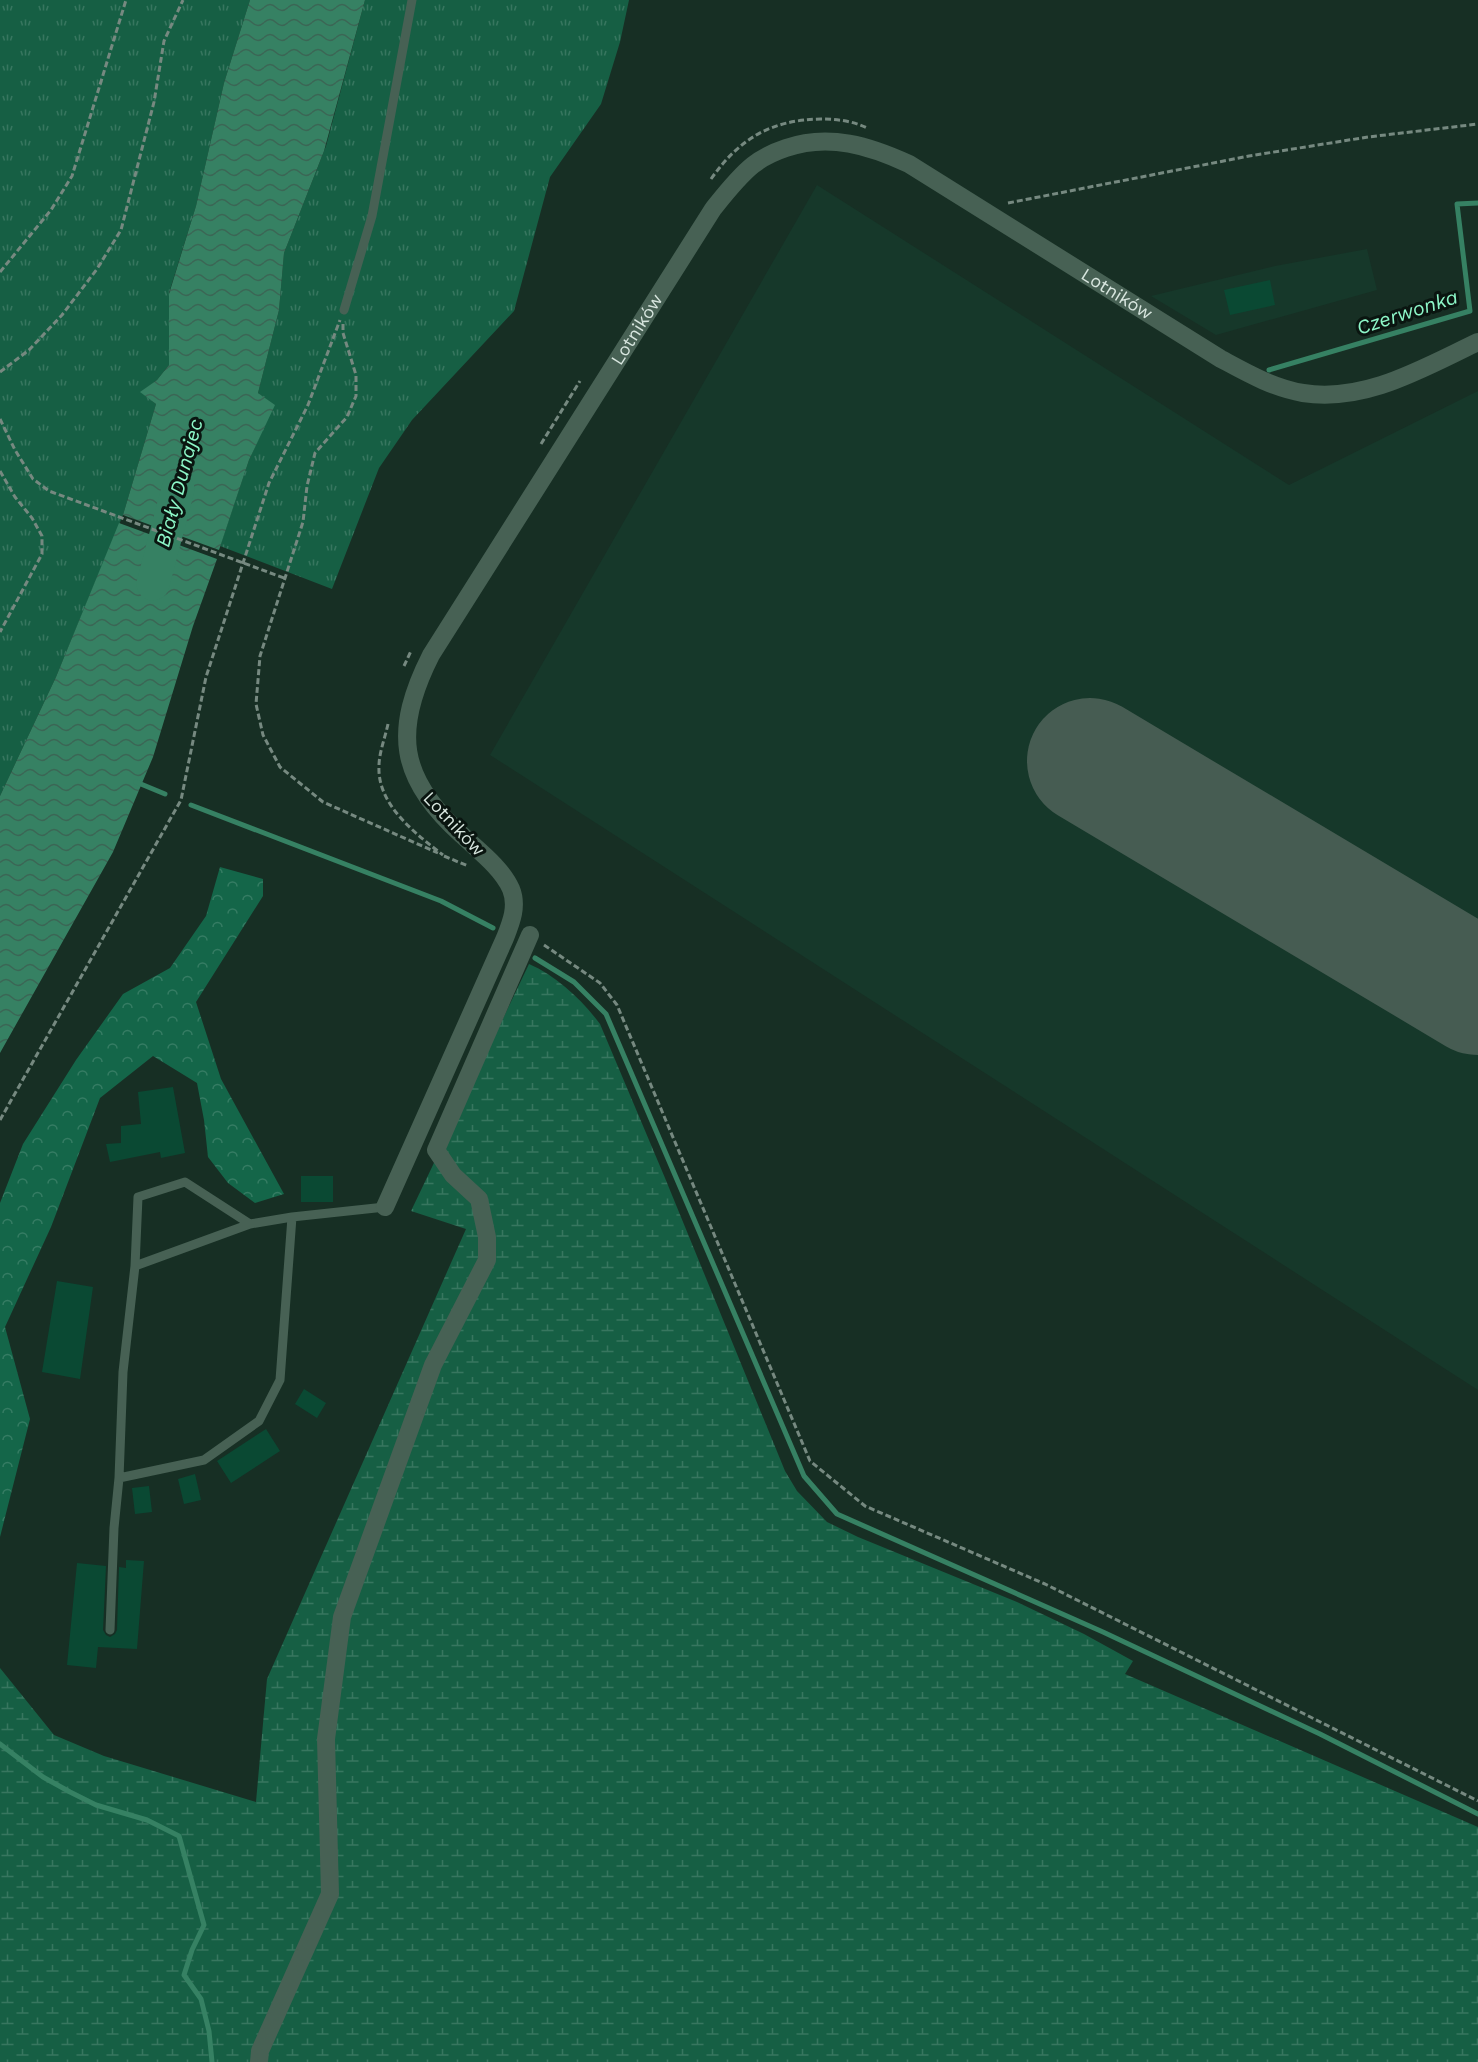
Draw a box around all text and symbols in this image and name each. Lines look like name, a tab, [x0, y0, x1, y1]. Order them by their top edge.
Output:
street label: Lotników	[1078, 263, 1157, 324]
water label: Czerwonka	[1353, 284, 1461, 340]
street label: Lotników	[606, 290, 667, 369]
water label: Biały Dunajec	[150, 416, 208, 550]
street label: Lotników	[419, 787, 489, 860]

